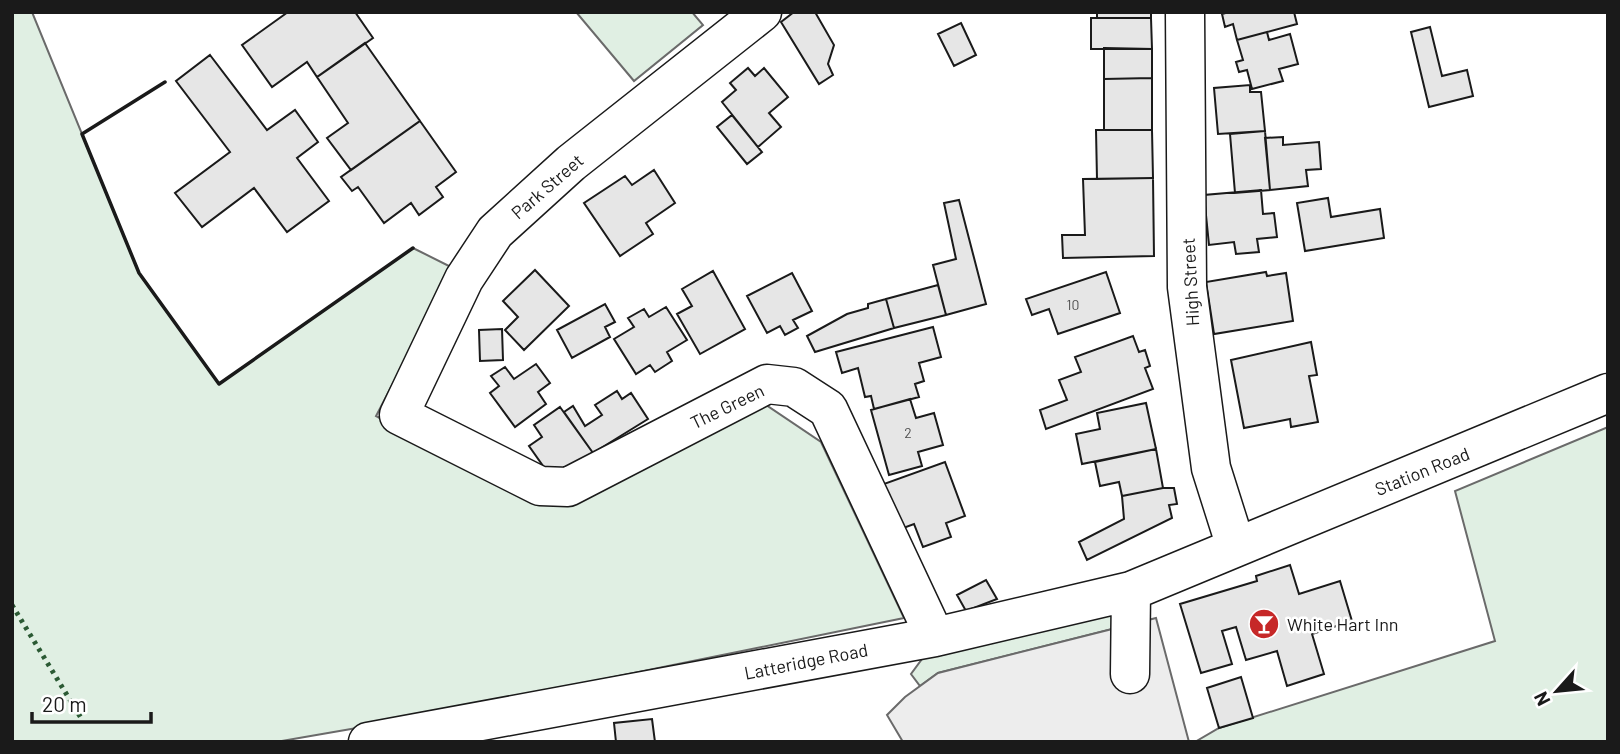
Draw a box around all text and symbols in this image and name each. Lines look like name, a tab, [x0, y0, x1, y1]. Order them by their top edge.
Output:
street label: Park Street	[507, 149, 587, 223]
street label: High Street	[1177, 237, 1203, 327]
house number: 10	[1067, 296, 1079, 313]
street label: The Green	[686, 379, 768, 433]
house number: 2	[904, 424, 912, 441]
street label: Station Road	[1371, 442, 1473, 500]
bar icon: White Hart Inn	[1247, 607, 1281, 641]
place label: White Hart Inn	[1287, 613, 1399, 635]
street label: Latteridge Road	[742, 638, 870, 684]
north arrow	[1522, 656, 1592, 726]
scale bar	[32, 680, 150, 724]
text: N	[1528, 688, 1555, 710]
text: 20 m	[42, 691, 87, 716]

